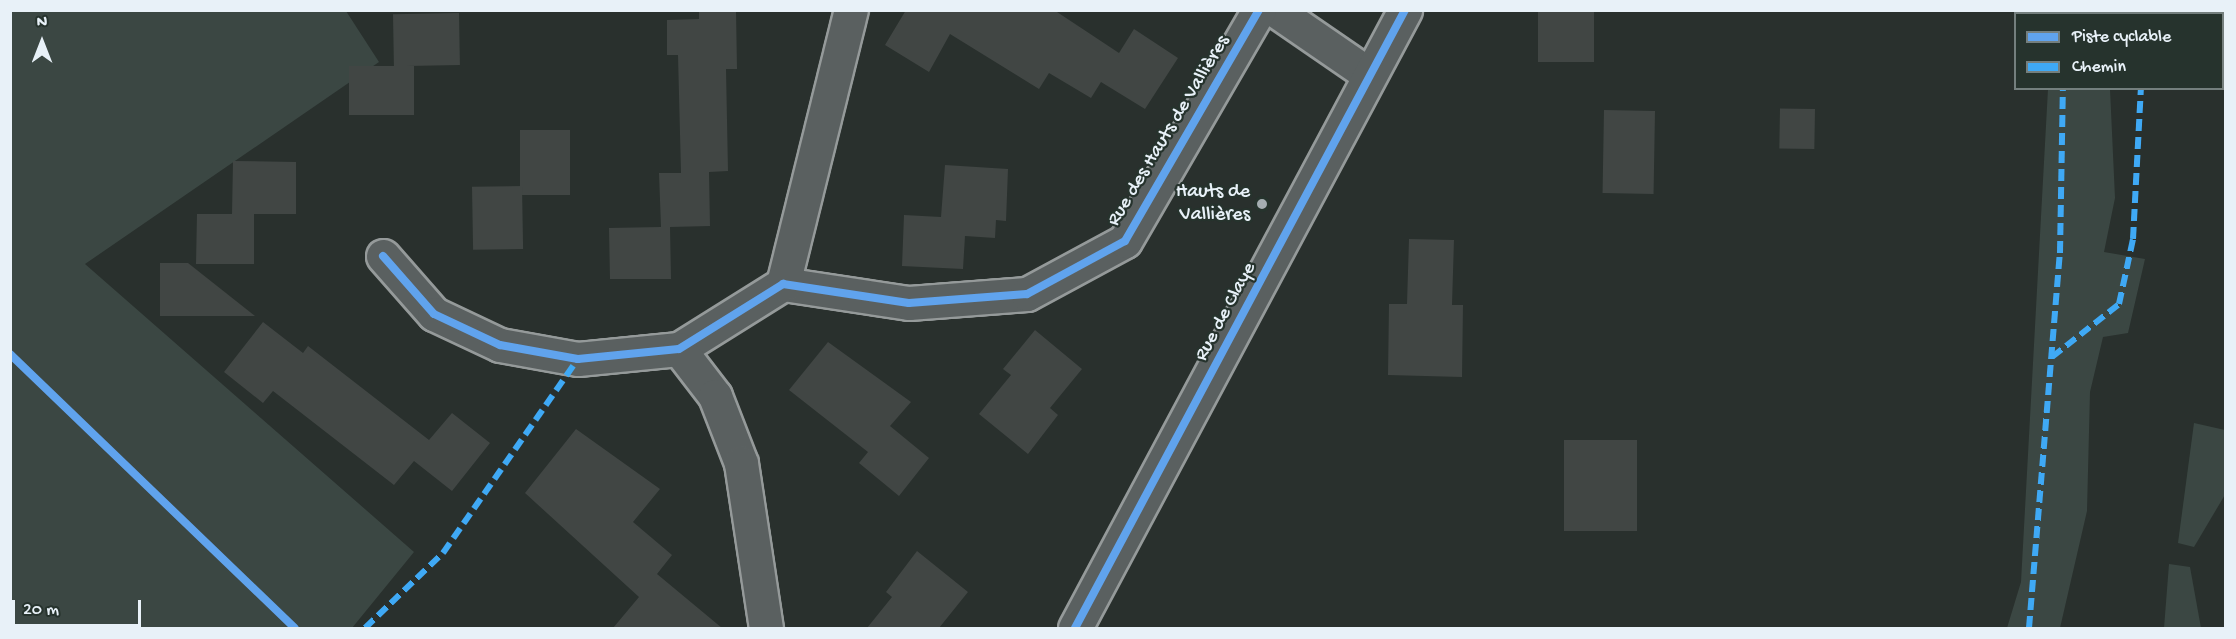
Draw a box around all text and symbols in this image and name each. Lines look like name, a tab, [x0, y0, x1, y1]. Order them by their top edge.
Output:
north arrow	[12, 12, 72, 72]
legend	[2014, 12, 2224, 90]
text: N	[37, 14, 47, 33]
text: Piste cyclable	[2072, 27, 2171, 48]
street label: Rue des Hauts de Vallières	[1102, 31, 1236, 231]
text: Chemin	[2072, 57, 2126, 78]
place label: Hauts de Vallières	[1176, 180, 1250, 227]
marker: Hauts de Vallières	[1255, 197, 1269, 211]
street label: Rue de Claye	[1190, 259, 1262, 365]
scale bar	[15, 588, 144, 626]
text: 20 m	[23, 600, 59, 621]

